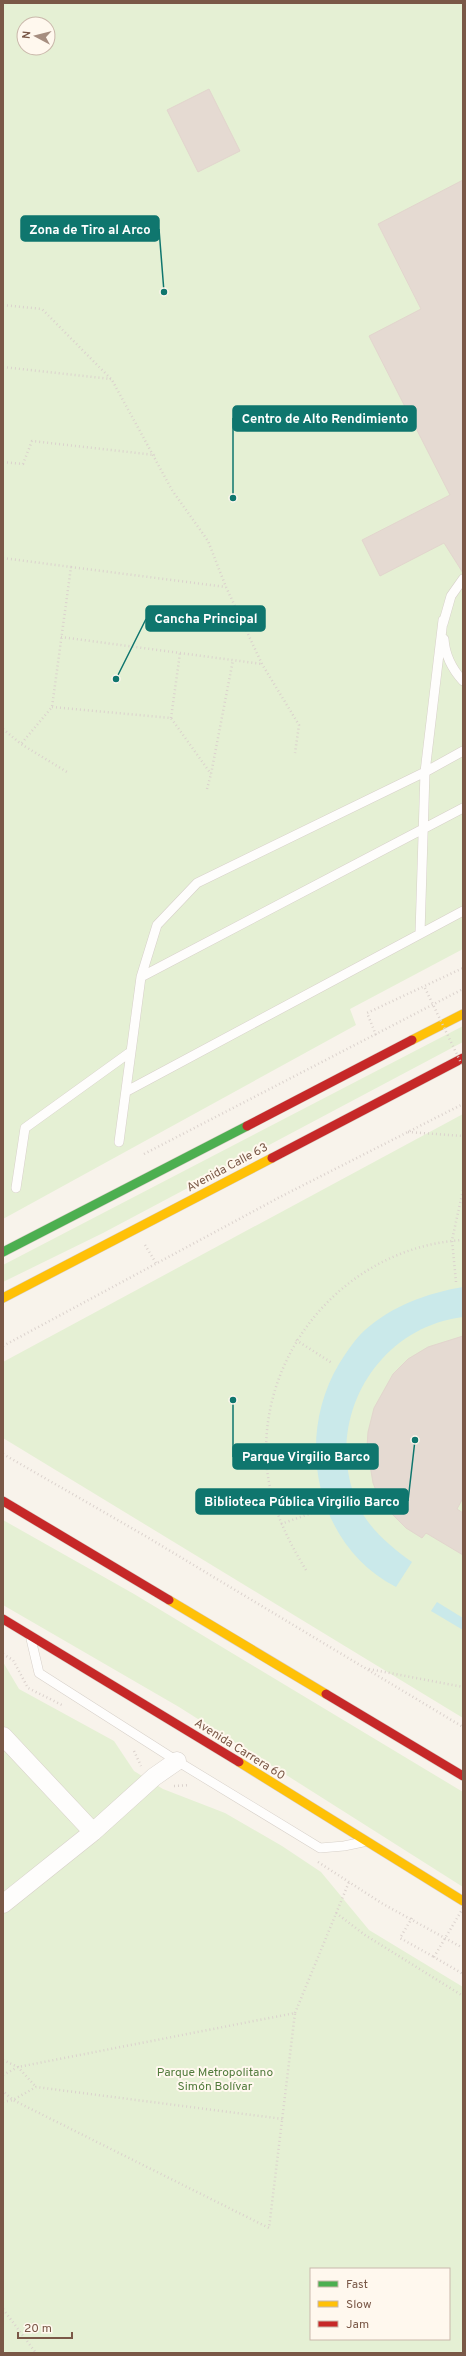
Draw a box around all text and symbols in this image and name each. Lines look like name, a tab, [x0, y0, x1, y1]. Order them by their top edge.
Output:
north arrow	[16, 16, 56, 56]
text: N	[20, 30, 34, 40]
callout: Zona de Tiro al Arco	[21, 216, 159, 241]
text: Zona de Tiro al Arco	[29, 223, 151, 239]
callout: Centro de Alto Rendimiento	[233, 406, 416, 431]
text: Centro de Alto Rendimiento	[242, 412, 408, 428]
callout: Cancha Principal	[146, 606, 265, 631]
text: Cancha Principal	[154, 612, 258, 628]
street label: Avenida Calle 63	[184, 1140, 271, 1196]
callout: Parque Virgilio Barco	[233, 1444, 378, 1469]
text: Parque Virgilio Barco	[242, 1450, 370, 1466]
callout: Biblioteca Pública Virgilio Barco	[196, 1489, 408, 1514]
text: Biblioteca Pública Virgilio Barco	[204, 1495, 400, 1511]
street label: Avenida Carrera 60	[191, 1715, 288, 1784]
park label: Parque Metropolitano Simón Bolívar	[157, 2065, 273, 2095]
legend	[310, 2268, 450, 2340]
text: Fast	[346, 2277, 368, 2293]
text: Slow	[346, 2297, 372, 2313]
scale bar	[18, 2314, 72, 2340]
text: Jam	[346, 2317, 369, 2333]
text: 20 m	[24, 2321, 52, 2337]

